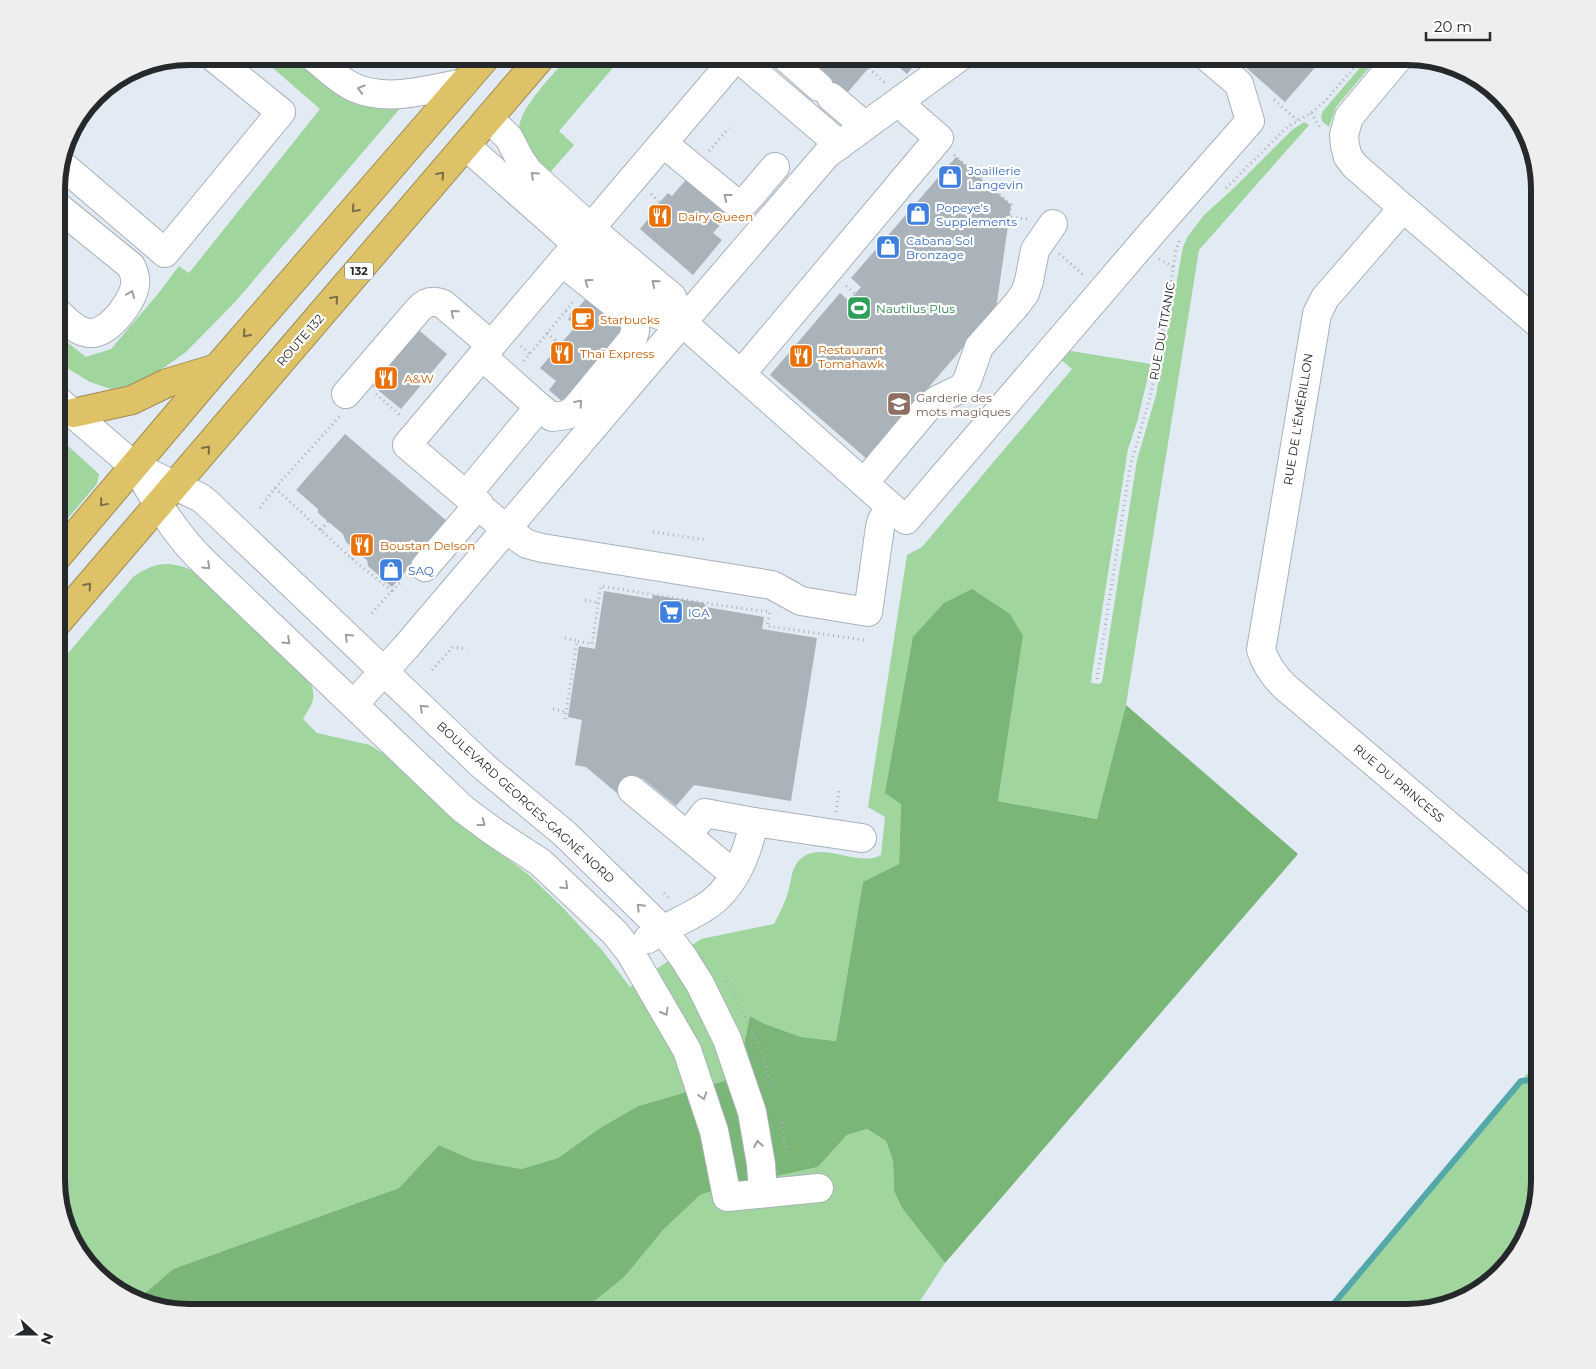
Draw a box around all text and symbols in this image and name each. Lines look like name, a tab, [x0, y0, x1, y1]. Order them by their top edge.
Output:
scale bar	[1426, 10, 1490, 42]
text: 20 m	[1434, 17, 1472, 36]
one-way arrow	[357, 85, 365, 95]
place label: Joaillerie Langevin	[967, 163, 1023, 192]
shop icon: Joaillerie Langevin	[937, 164, 963, 190]
one-way arrow	[435, 172, 444, 181]
one-way arrow	[530, 172, 539, 181]
one-way arrow	[724, 194, 733, 202]
place label: Popeye's Supplements	[936, 200, 1017, 229]
shop icon: Popeye's Supplements	[905, 201, 931, 227]
one-way arrow	[352, 203, 361, 212]
restaurant icon: Dairy Queen	[647, 203, 673, 229]
place label: Dairy Queen	[678, 209, 753, 224]
place label: Cabana Sol Bronzage	[906, 233, 973, 262]
shop icon: Cabana Sol Bronzage	[875, 234, 901, 260]
road number: 132	[345, 262, 373, 280]
one-way arrow	[584, 279, 594, 288]
one-way arrow	[652, 279, 661, 288]
street label: RUE DU TITANIC	[1146, 280, 1178, 381]
one-way arrow	[125, 290, 136, 299]
one-way arrow	[330, 295, 339, 304]
sports icon: Nautilus Plus	[846, 295, 872, 321]
place label: Nautilus Plus	[876, 301, 955, 316]
cafe icon: Starbucks	[570, 306, 596, 332]
one-way arrow	[451, 310, 460, 319]
street label: ROUTE 132	[273, 311, 327, 369]
place label: Starbucks	[600, 312, 660, 327]
one-way arrow	[243, 329, 252, 338]
restaurant icon: Thaï Express	[549, 340, 575, 366]
place label: Restaurant Tomahawk	[818, 342, 885, 371]
restaurant icon: Restaurant Tomahawk	[788, 343, 814, 369]
place label: Thaï Express	[580, 346, 655, 361]
street label: RUE DE L'ÉMÉRILLON	[1280, 352, 1316, 486]
restaurant icon: A&W	[373, 365, 399, 391]
place label: A&W	[404, 371, 434, 386]
place label: Garderie des mots magiques	[916, 390, 1011, 419]
school or university icon: Garderie des mots magiques	[886, 391, 912, 417]
one-way arrow	[574, 400, 583, 409]
one-way arrow	[201, 445, 210, 454]
one-way arrow	[100, 497, 108, 506]
restaurant icon: Boustan Delson	[349, 532, 375, 558]
place label: Boustan Delson	[380, 538, 475, 553]
shop icon: SAQ	[378, 557, 404, 583]
one-way arrow	[202, 560, 211, 569]
place label: SAQ	[408, 563, 434, 578]
one-way arrow	[83, 582, 92, 591]
supermarket icon: IGA	[658, 599, 684, 625]
place label: IGA	[688, 605, 710, 620]
one-way arrow	[345, 634, 354, 643]
one-way arrow	[281, 635, 290, 644]
one-way arrow	[419, 705, 428, 714]
street label: BOULEVARD GEORGES-GAGNÉ NORD	[434, 718, 618, 886]
street label: RUE DU PRINCESS	[1351, 741, 1447, 825]
one-way arrow	[476, 818, 485, 827]
one-way arrow	[560, 880, 569, 889]
one-way arrow	[637, 903, 646, 912]
one-way arrow	[659, 1007, 669, 1016]
one-way arrow	[697, 1091, 707, 1100]
one-way arrow	[753, 1140, 764, 1148]
north arrow	[10, 1309, 60, 1359]
text: N	[37, 1330, 58, 1347]

